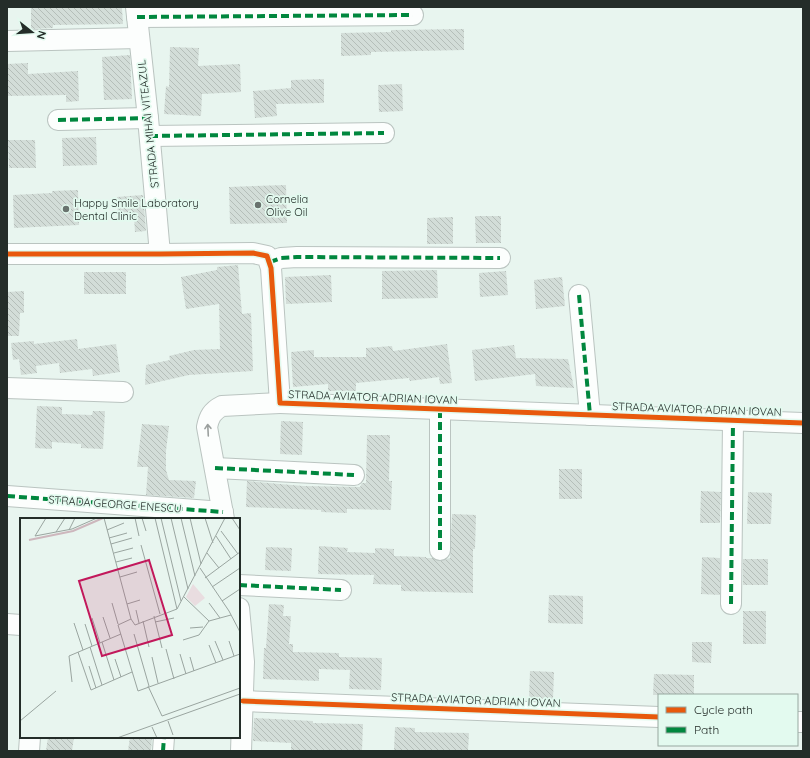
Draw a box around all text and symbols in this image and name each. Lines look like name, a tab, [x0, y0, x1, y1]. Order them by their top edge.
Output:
north arrow	[12, 12, 52, 52]
text: N	[34, 29, 49, 41]
street label: STRADA MIHAI VITEAZUL	[134, 59, 162, 189]
place label: Cornelia Olive Oil	[266, 192, 308, 219]
place label: Happy Smile Laboratory Dental Clinic	[74, 196, 199, 223]
marker: Cornelia Olive Oil	[253, 200, 263, 210]
marker: Happy Smile Laboratory Dental Clinic	[61, 204, 71, 214]
street label: STRADA AVIATOR ADRIAN IOVAN	[288, 387, 458, 407]
street label: STRADA AVIATOR ADRIAN IOVAN	[612, 399, 782, 419]
one-way arrow	[205, 424, 212, 437]
street label: STRADA GEORGE ENESCU	[48, 492, 182, 516]
inset map	[20, 518, 240, 738]
street label: STRADA AVIATOR ADRIAN IOVAN	[391, 690, 561, 710]
legend	[658, 694, 798, 746]
text: Cycle path	[694, 702, 753, 717]
text: Path	[694, 722, 719, 737]

